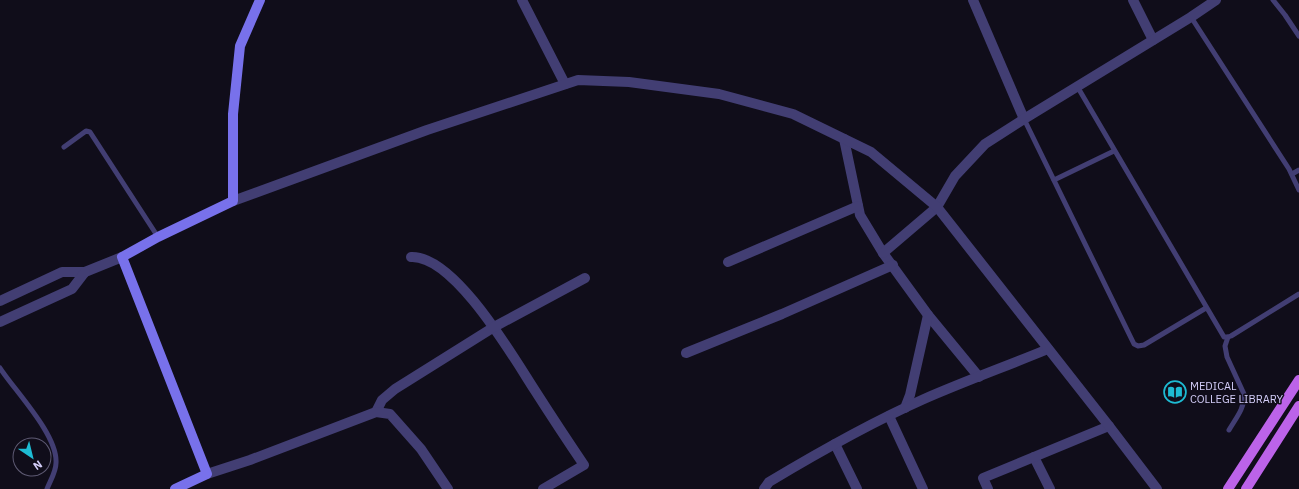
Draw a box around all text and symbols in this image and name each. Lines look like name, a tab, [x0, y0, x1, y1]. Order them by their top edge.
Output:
library icon: MEDICAL COLLEGE LIBRARY	[1162, 379, 1188, 405]
place label: MEDICAL COLLEGE LIBRARY	[1190, 379, 1283, 406]
north arrow	[12, 437, 52, 477]
text: N	[30, 457, 45, 473]

